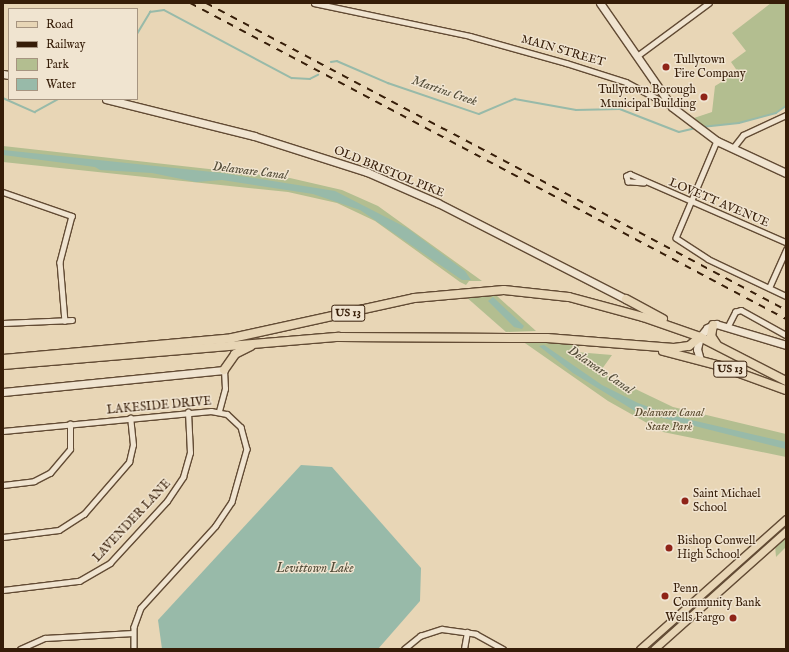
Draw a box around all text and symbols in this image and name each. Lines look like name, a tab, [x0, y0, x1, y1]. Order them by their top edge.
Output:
legend	[8, 8, 138, 100]
text: Road	[46, 17, 73, 32]
street label: MAIN STREET	[519, 32, 607, 70]
text: Railway	[46, 37, 85, 52]
place label: Tullytown Fire Company	[674, 53, 746, 81]
text: Park	[46, 57, 69, 72]
marker: Tullytown Fire Company	[661, 62, 671, 72]
water label: Martins Creek	[409, 74, 479, 110]
text: Water	[46, 77, 76, 92]
place label: Tullytown Borough Municipal Building	[598, 83, 696, 111]
marker: Tullytown Borough Municipal Building	[699, 92, 709, 102]
street label: OLD BRISTOL PIKE	[332, 143, 446, 201]
water label: Delaware Canal	[212, 160, 288, 184]
street label: LOVETT AVENUE	[667, 175, 771, 231]
road number: US 13	[331, 304, 365, 322]
water label: Delaware Canal	[564, 343, 636, 399]
road number: US 13	[713, 360, 747, 378]
street label: LAKESIDE DRIVE	[106, 394, 212, 418]
park label: Delaware Canal State Park	[634, 406, 704, 434]
street label: LAVENDER LANE	[90, 477, 174, 565]
place label: Saint Michael School	[693, 487, 761, 515]
marker: Saint Michael School	[680, 496, 690, 506]
place label: Bishop Conwell High School	[677, 534, 755, 562]
marker: Bishop Conwell High School	[664, 543, 674, 553]
water label: Levittown Lake	[276, 561, 354, 577]
place label: Penn Community Bank	[673, 582, 761, 610]
marker: Penn Community Bank	[660, 591, 670, 601]
place label: Wells Fargo	[665, 611, 725, 625]
marker: Wells Fargo	[728, 613, 738, 623]

